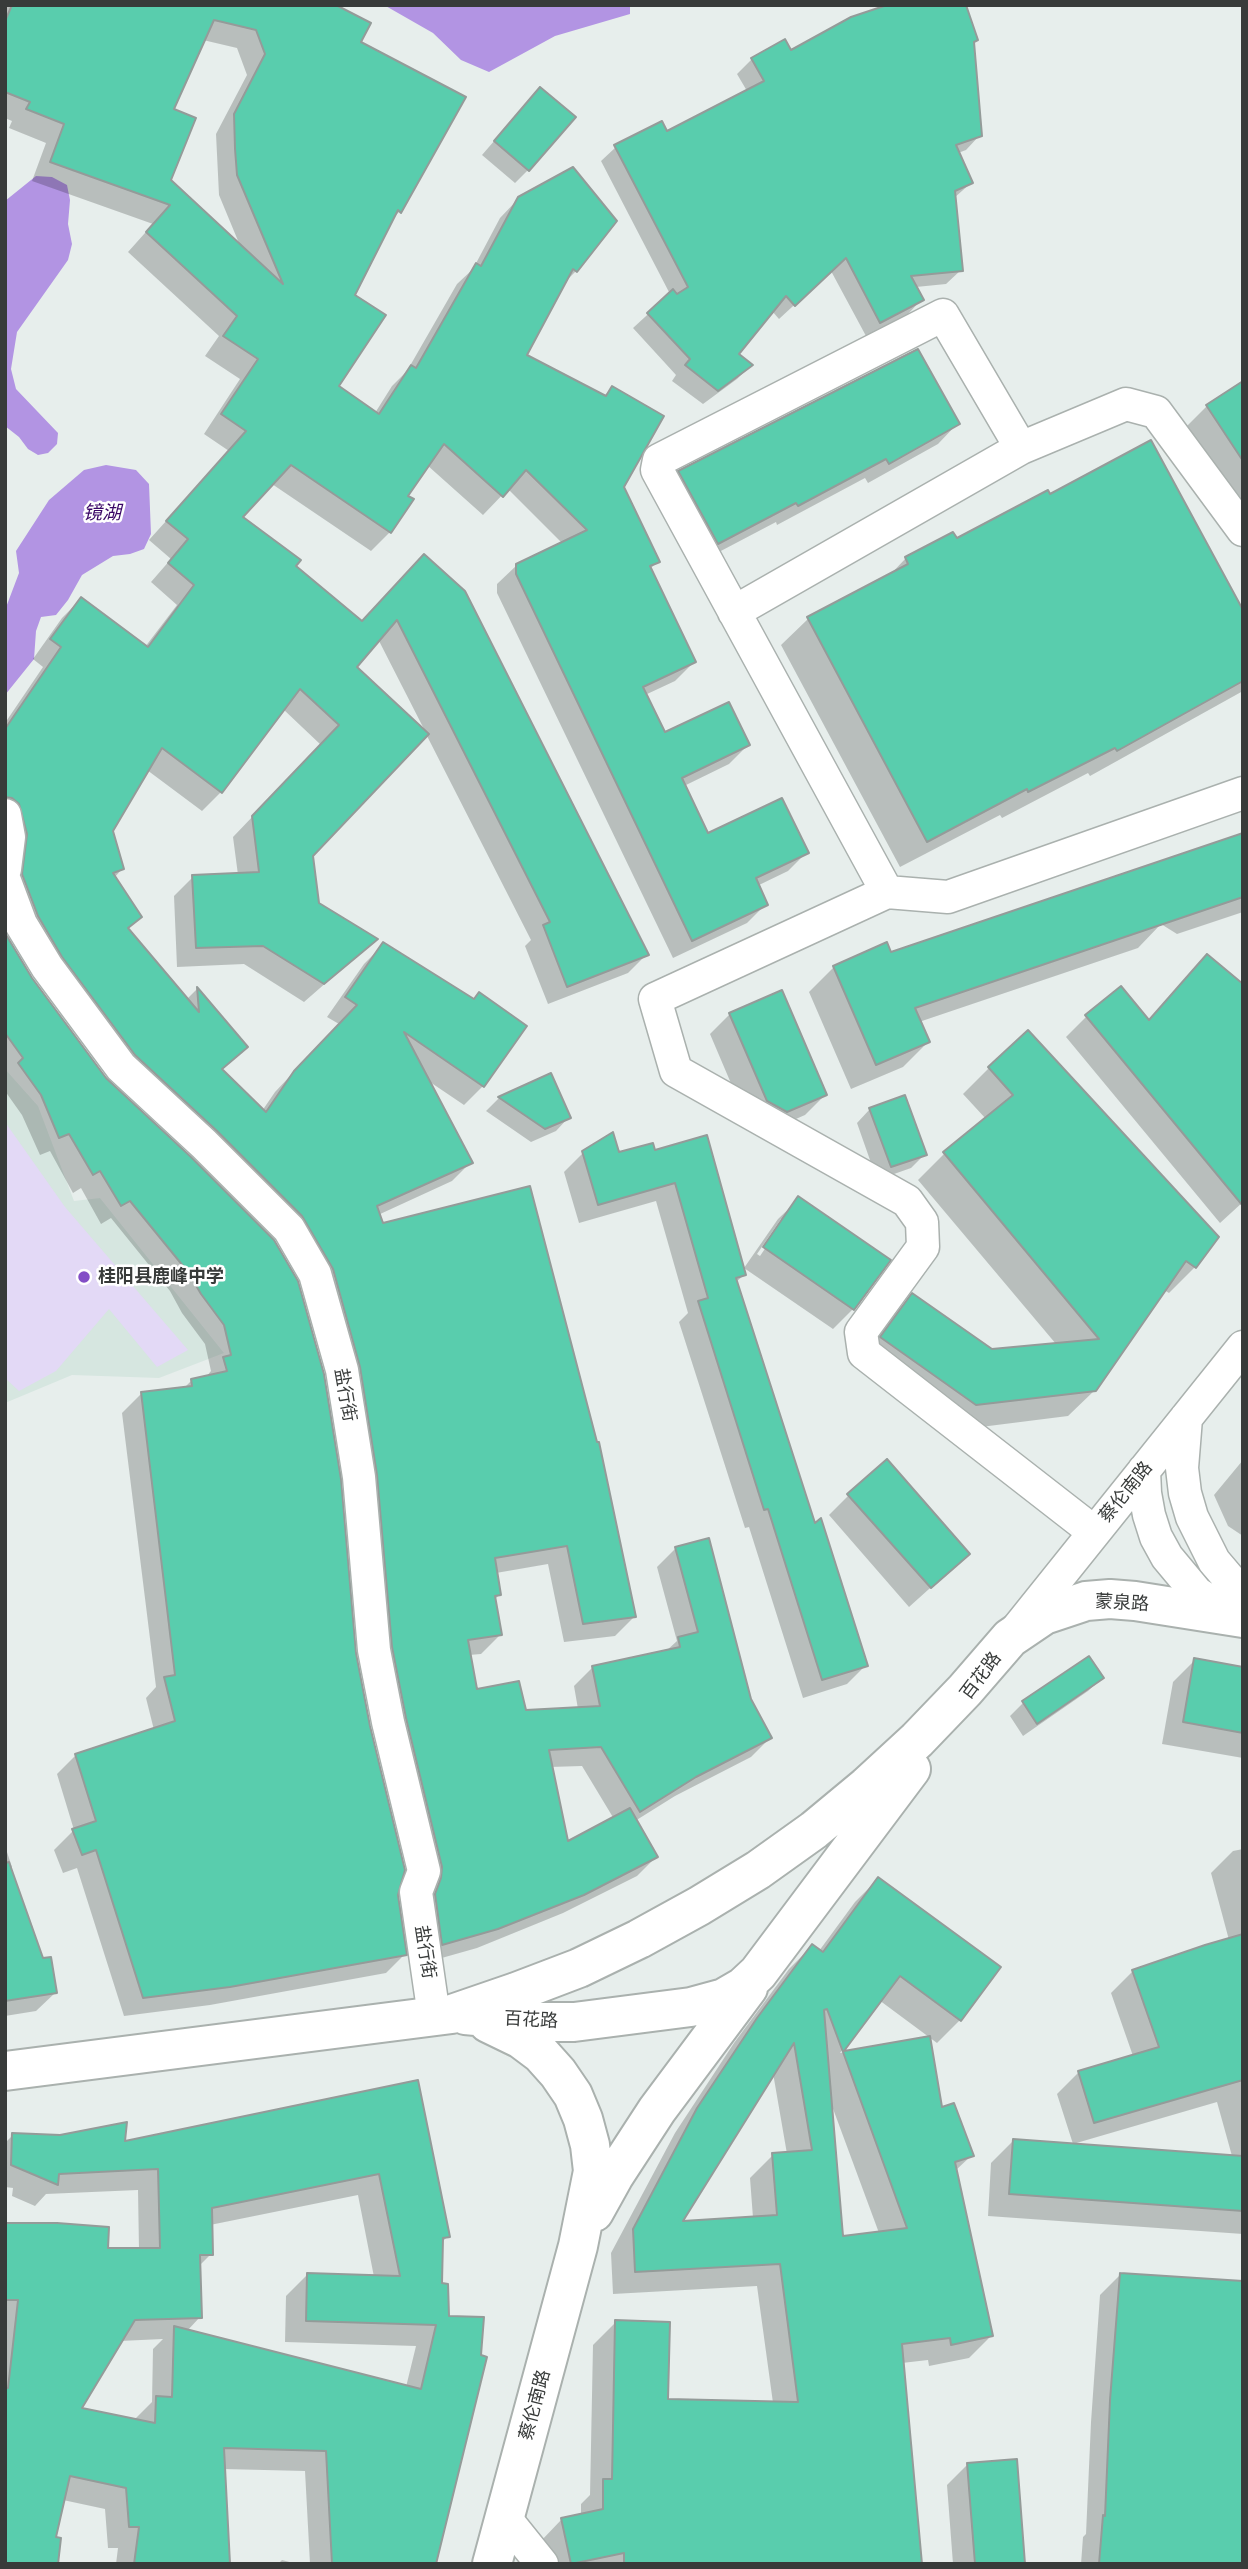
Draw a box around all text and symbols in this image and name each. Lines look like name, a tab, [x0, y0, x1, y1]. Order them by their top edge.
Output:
water label: 镜湖	[83, 502, 121, 524]
place label: 桂阳县鹿峰中学	[98, 1266, 224, 1288]
marker: 桂阳县鹿峰中学	[76, 1269, 92, 1285]
street label: 盐行街	[330, 1367, 360, 1423]
street label: 蔡伦南路	[1095, 1457, 1157, 1527]
street label: 蒙泉路	[1094, 1591, 1150, 1615]
street label: 百花路	[956, 1648, 1006, 1704]
street label: 盐行街	[410, 1924, 440, 1980]
street label: 百花路	[503, 2008, 559, 2032]
street label: 蔡伦南路	[515, 2367, 555, 2443]

